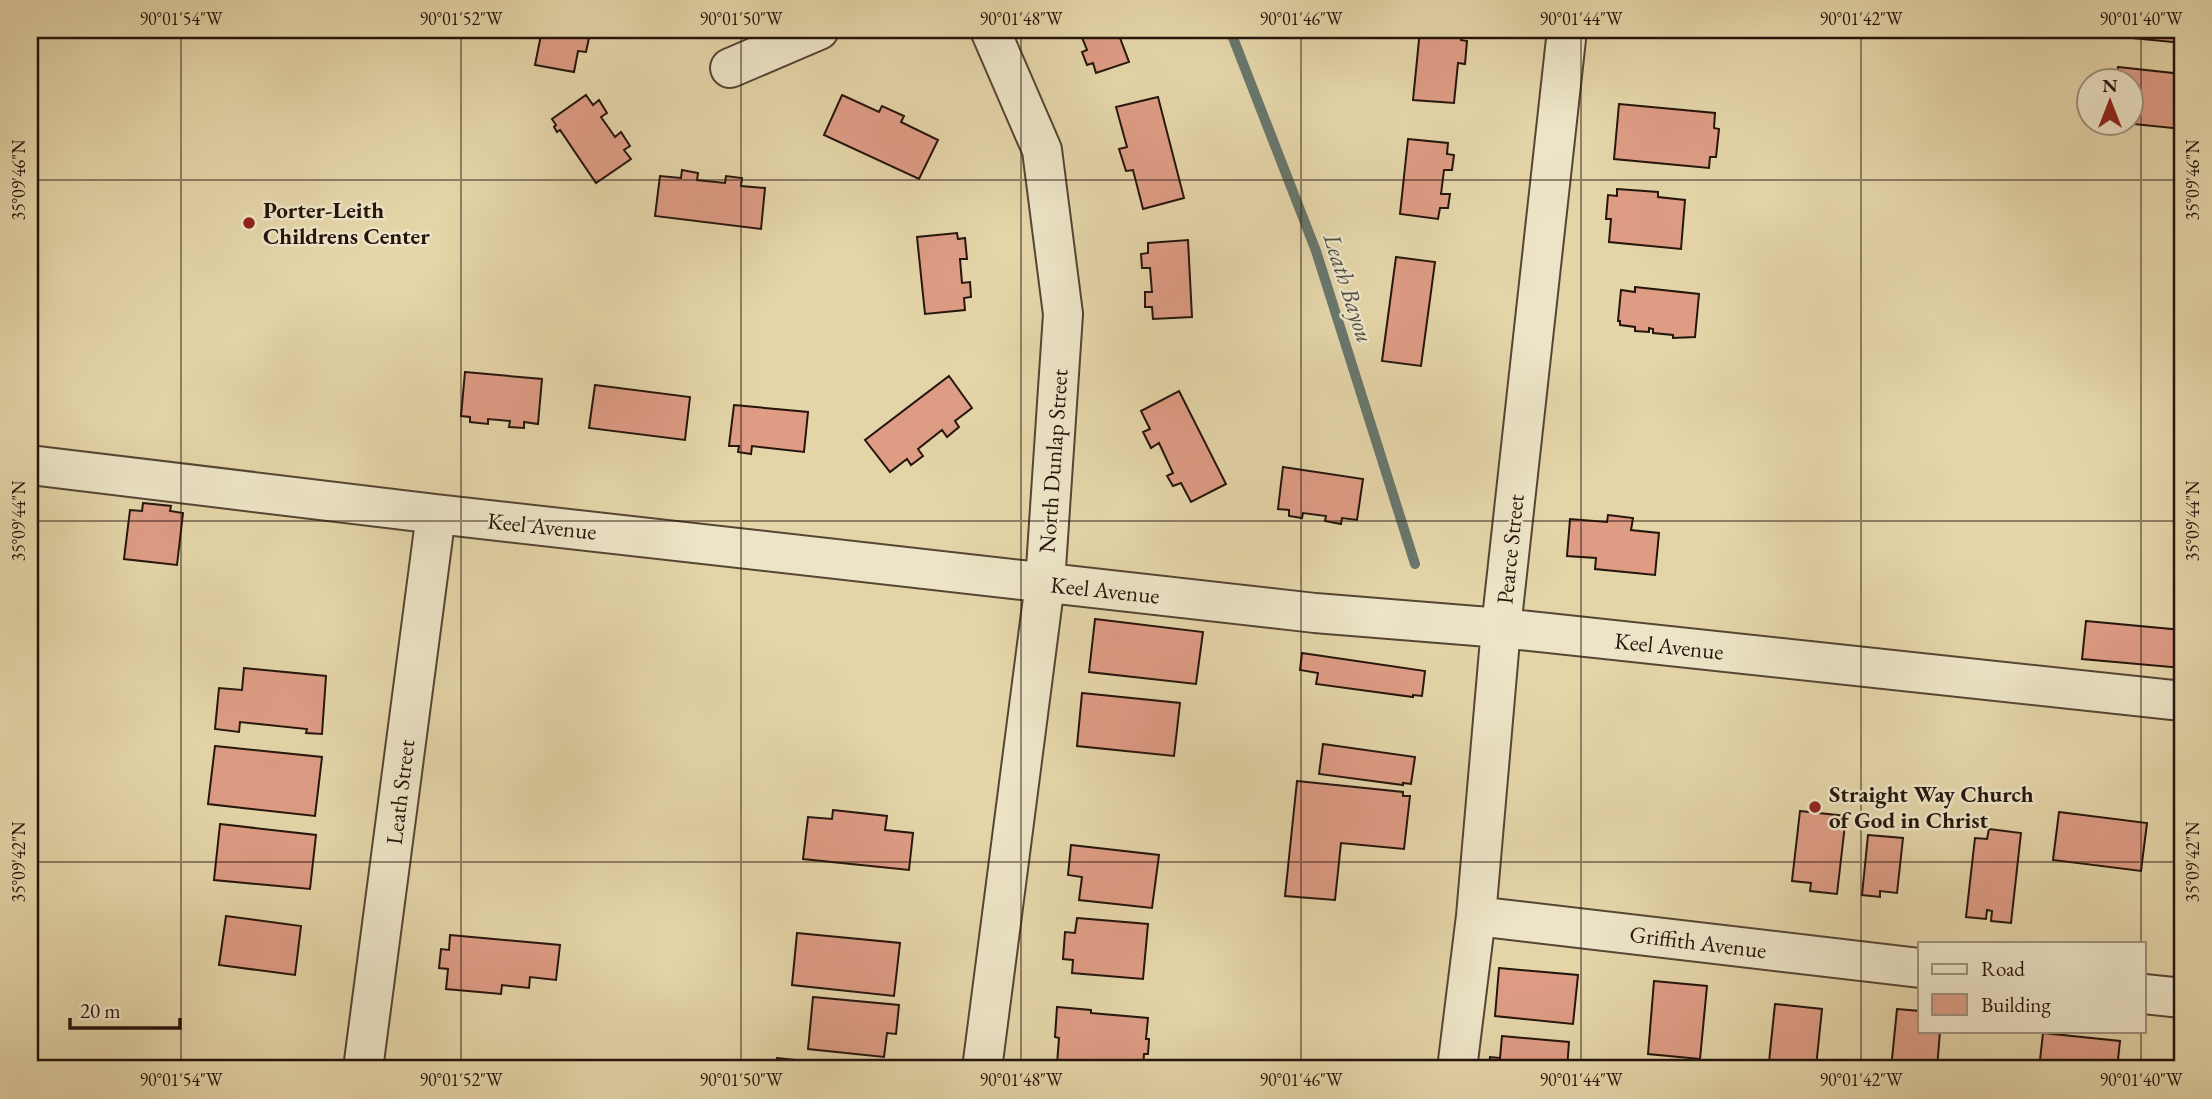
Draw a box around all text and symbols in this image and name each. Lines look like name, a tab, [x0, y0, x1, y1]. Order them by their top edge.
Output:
text: 90°01'54"W	[139, 7, 223, 30]
text: 90°01'52"W	[419, 7, 503, 30]
text: 90°01'50"W	[699, 7, 783, 30]
text: 90°01'48"W	[979, 7, 1063, 30]
text: 90°01'46"W	[1259, 7, 1343, 30]
text: 90°01'44"W	[1539, 7, 1623, 30]
text: 90°01'42"W	[1819, 7, 1903, 30]
text: 90°01'40"W	[2099, 7, 2183, 30]
north arrow	[2076, 66, 2146, 136]
text: N	[2102, 73, 2118, 98]
text: 35°09'46"N	[7, 139, 30, 220]
text: 35°09'46"N	[2181, 139, 2204, 220]
place label: Porter-Leith Childrens Center	[263, 195, 430, 251]
marker: Porter-Leith Childrens Center	[241, 215, 257, 231]
water label: Leath Bayou	[1316, 228, 1381, 347]
street label: North Dunlap Street	[1032, 367, 1074, 554]
text: 35°09'44"N	[7, 480, 30, 561]
text: 35°09'44"N	[2181, 480, 2204, 561]
street label: Pearce Street	[1489, 492, 1531, 605]
street label: Keel Avenue	[486, 505, 598, 547]
street label: Keel Avenue	[1049, 569, 1161, 611]
street label: Keel Avenue	[1613, 625, 1725, 667]
street label: Leath Street	[379, 737, 421, 846]
place label: Straight Way Church of God in Christ	[1829, 779, 2034, 835]
marker: Straight Way Church of God in Christ	[1807, 799, 1823, 815]
text: 35°09'42"N	[7, 821, 30, 902]
text: 35°09'42"N	[2181, 821, 2204, 902]
street label: Griffith Avenue	[1628, 919, 1768, 965]
legend	[1918, 942, 2146, 1032]
text: Road	[1981, 955, 2025, 982]
scale bar	[70, 987, 180, 1031]
text: Building	[1981, 991, 2051, 1018]
text: 20 m	[80, 997, 121, 1024]
text: 90°01'54"W	[139, 1068, 223, 1091]
text: 90°01'52"W	[419, 1068, 503, 1091]
text: 90°01'50"W	[699, 1068, 783, 1091]
text: 90°01'48"W	[979, 1068, 1063, 1091]
text: 90°01'46"W	[1259, 1068, 1343, 1091]
text: 90°01'44"W	[1539, 1068, 1623, 1091]
text: 90°01'42"W	[1819, 1068, 1903, 1091]
text: 90°01'40"W	[2099, 1068, 2183, 1091]

